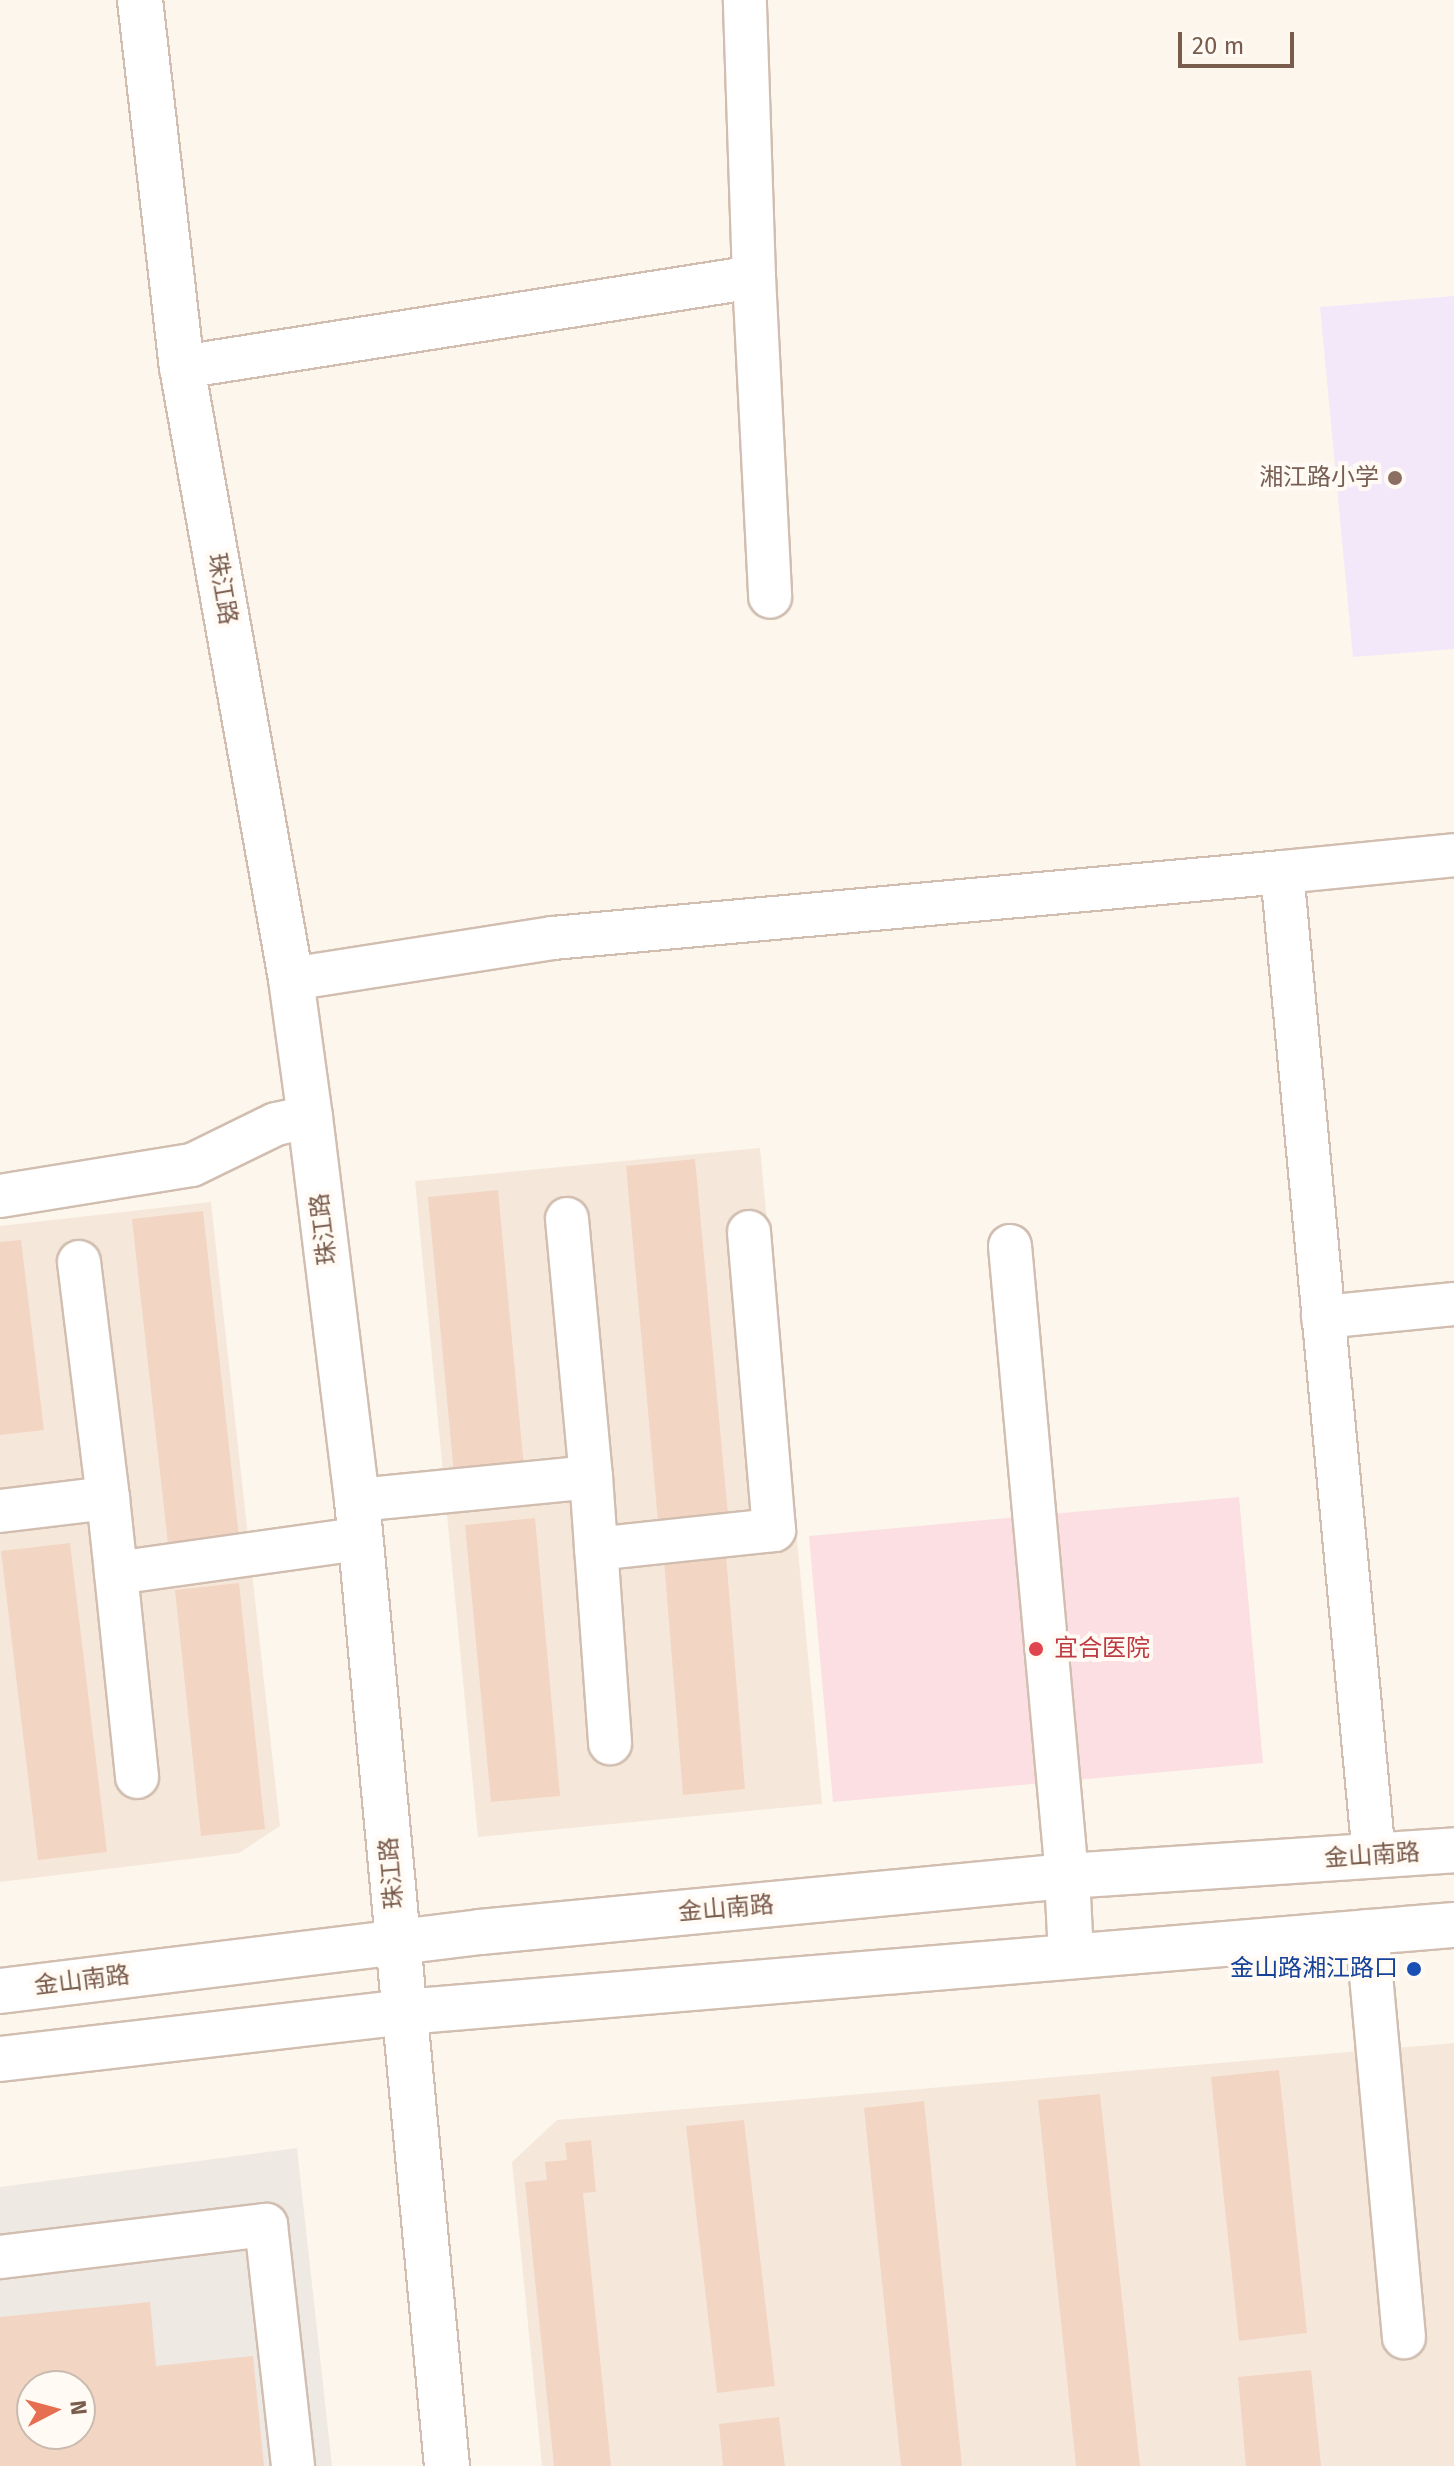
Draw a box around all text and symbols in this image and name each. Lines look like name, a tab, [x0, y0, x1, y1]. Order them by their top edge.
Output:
scale bar	[1182, 16, 1298, 66]
text: 20 m	[1192, 32, 1244, 60]
place label: 湘江路小学	[1259, 464, 1379, 492]
marker: 湘江路小学	[1386, 469, 1404, 487]
street label: 珠江路	[202, 551, 242, 627]
street label: 珠江路	[305, 1192, 343, 1266]
place label: 宜合医院	[1054, 1635, 1150, 1663]
marker: 宜合医院	[1025, 1638, 1047, 1660]
street label: 珠江路	[375, 1836, 409, 1910]
street label: 金山南路	[1323, 1838, 1421, 1874]
street label: 金山南路	[677, 1890, 775, 1928]
place label: 金山路湘江路口	[1230, 1955, 1398, 1983]
marker: 金山路湘江路口	[1405, 1960, 1423, 1978]
street label: 金山南路	[33, 1961, 131, 2001]
north arrow	[16, 2370, 96, 2450]
text: N	[64, 2399, 93, 2416]

